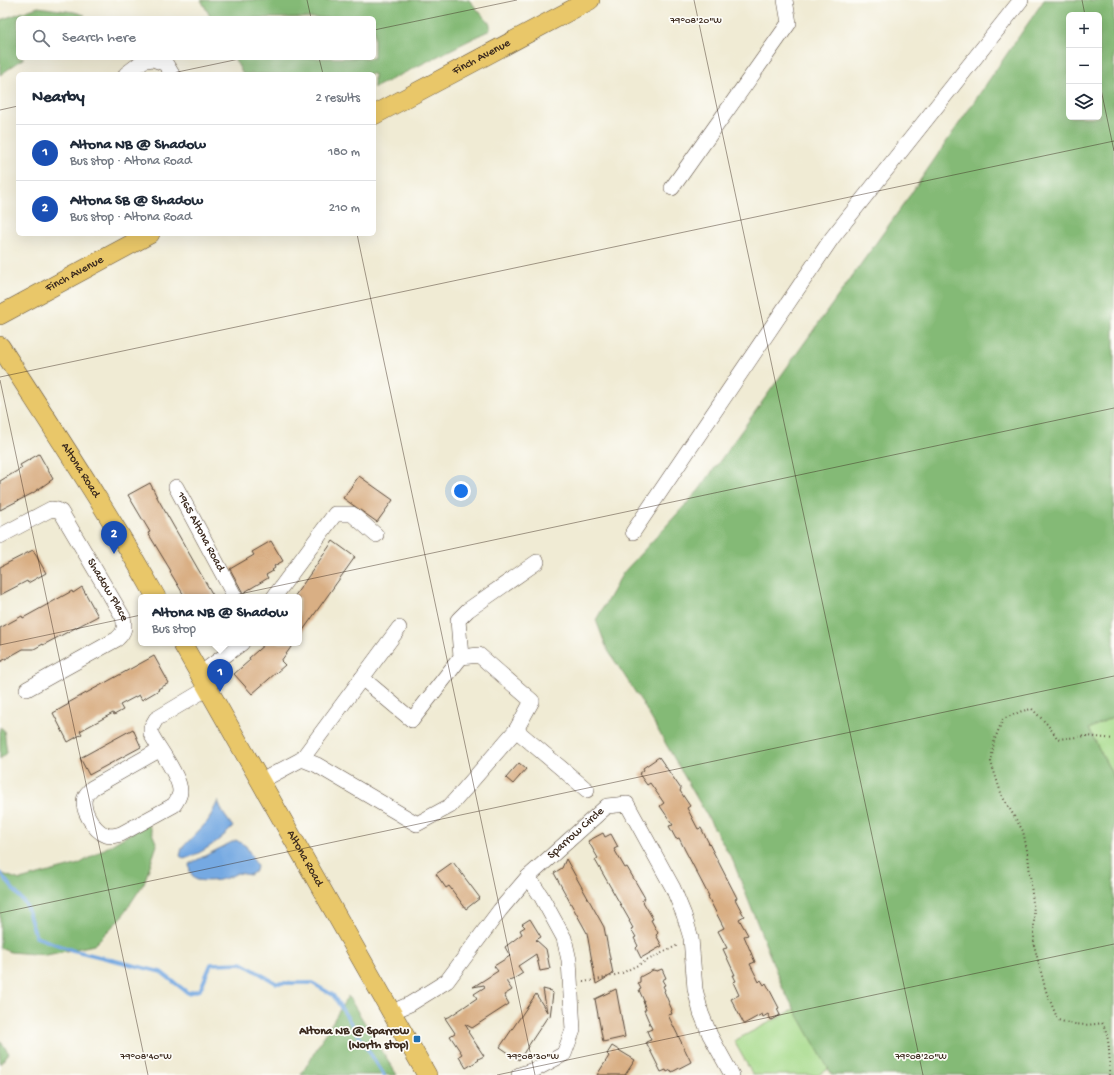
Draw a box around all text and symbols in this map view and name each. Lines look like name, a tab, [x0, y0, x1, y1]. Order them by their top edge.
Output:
map controls	[1066, 12, 1102, 120]
button: +	[1066, 12, 1102, 48]
text: 79°08'20"W	[669, 15, 722, 27]
search box	[16, 16, 376, 60]
icon: search	[30, 27, 52, 49]
text: Search here	[62, 29, 136, 47]
street label: Finch Avenue	[449, 36, 514, 79]
button: −	[1066, 48, 1102, 84]
button: layers	[1066, 84, 1102, 120]
text: Nearby	[32, 88, 85, 108]
text: 2 results	[315, 91, 360, 106]
text: Altona NB @ Shadow	[70, 136, 206, 154]
text: 1	[42, 145, 48, 160]
text: 180 m	[328, 145, 360, 160]
text: Bus stop · Altona Road	[70, 154, 192, 169]
text: Altona SB @ Shadow	[70, 192, 203, 210]
text: 2	[42, 201, 48, 216]
text: 210 m	[329, 201, 360, 216]
text: Bus stop · Altona Road	[70, 210, 192, 225]
street label: Finch Avenue	[42, 253, 107, 296]
street label: Altona Road	[57, 440, 103, 501]
your location	[451, 481, 471, 501]
street label: 1965 Altona Road	[173, 489, 228, 575]
pin: 2	[101, 521, 127, 554]
street label: Shadow Place	[83, 556, 131, 623]
popup	[138, 594, 302, 646]
text: Altona NB @ Shadow	[152, 604, 288, 622]
text: Bus stop	[152, 622, 196, 637]
pin: 1	[207, 659, 233, 692]
street label: Sparrow Circle	[545, 804, 608, 863]
street label: Altona Road	[283, 828, 326, 890]
place label: Altona NB @ Sparrow (North stop)	[298, 1025, 410, 1053]
marker: Altona NB @ Sparrow (North stop)	[412, 1034, 422, 1044]
text: 79°08'40"W	[119, 1051, 172, 1063]
text: 79°08'30"W	[506, 1051, 559, 1063]
text: 79°08'20"W	[894, 1051, 947, 1063]

